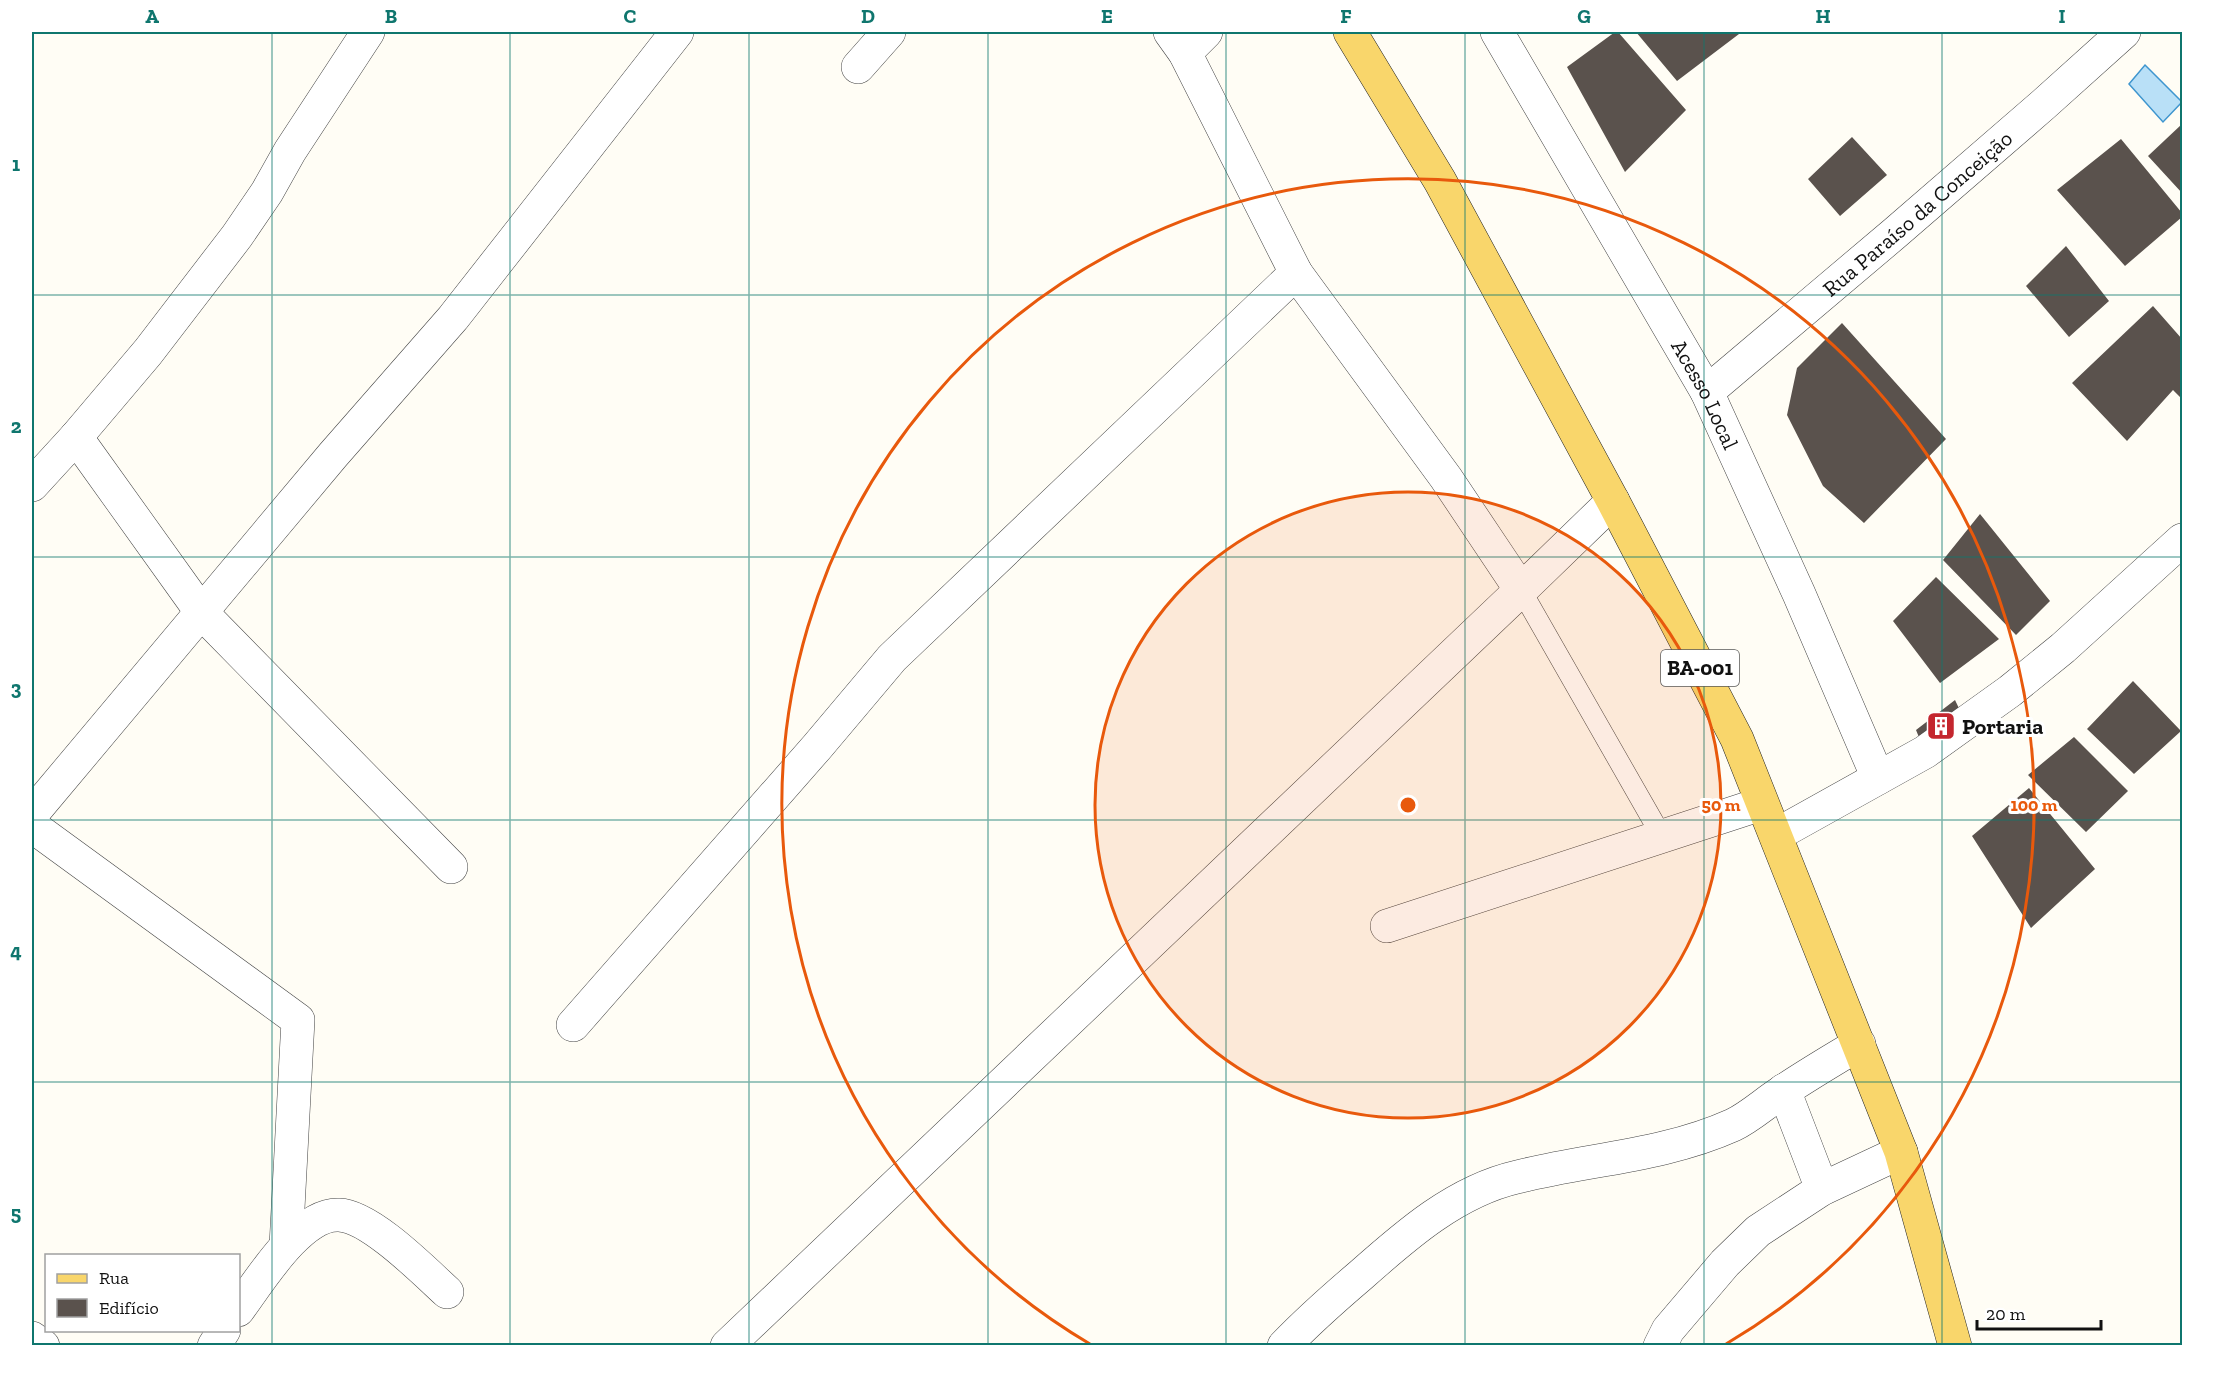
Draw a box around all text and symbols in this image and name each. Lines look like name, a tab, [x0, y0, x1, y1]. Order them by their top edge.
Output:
text: A	[145, 4, 159, 28]
text: B	[385, 4, 397, 28]
text: C	[624, 4, 637, 28]
text: D	[861, 4, 875, 28]
text: E	[1101, 4, 1113, 28]
text: F	[1340, 4, 1352, 28]
text: G	[1577, 4, 1591, 28]
text: H	[1815, 4, 1831, 28]
text: I	[2058, 4, 2066, 28]
street label: Rua Paraíso da Conceição	[1817, 125, 2018, 302]
text: 1	[12, 152, 20, 176]
street label: Acesso Local	[1665, 335, 1744, 454]
text: 2	[11, 414, 22, 438]
road number: BA-001	[1661, 650, 1739, 686]
text: 3	[11, 676, 22, 700]
building icon: Portaria	[1925, 710, 1957, 742]
place label: Portaria	[1962, 713, 2043, 740]
text: 50 m	[1702, 794, 1741, 816]
text: 100 m	[2010, 794, 2058, 816]
centre of rings	[1398, 795, 1418, 815]
text: 4	[10, 939, 22, 963]
text: 5	[11, 1201, 21, 1225]
legend	[45, 1254, 240, 1332]
text: Rua	[99, 1267, 129, 1289]
scale bar	[1977, 1293, 2102, 1331]
text: Edifício	[99, 1297, 159, 1319]
text: 20 m	[1986, 1303, 2026, 1325]

